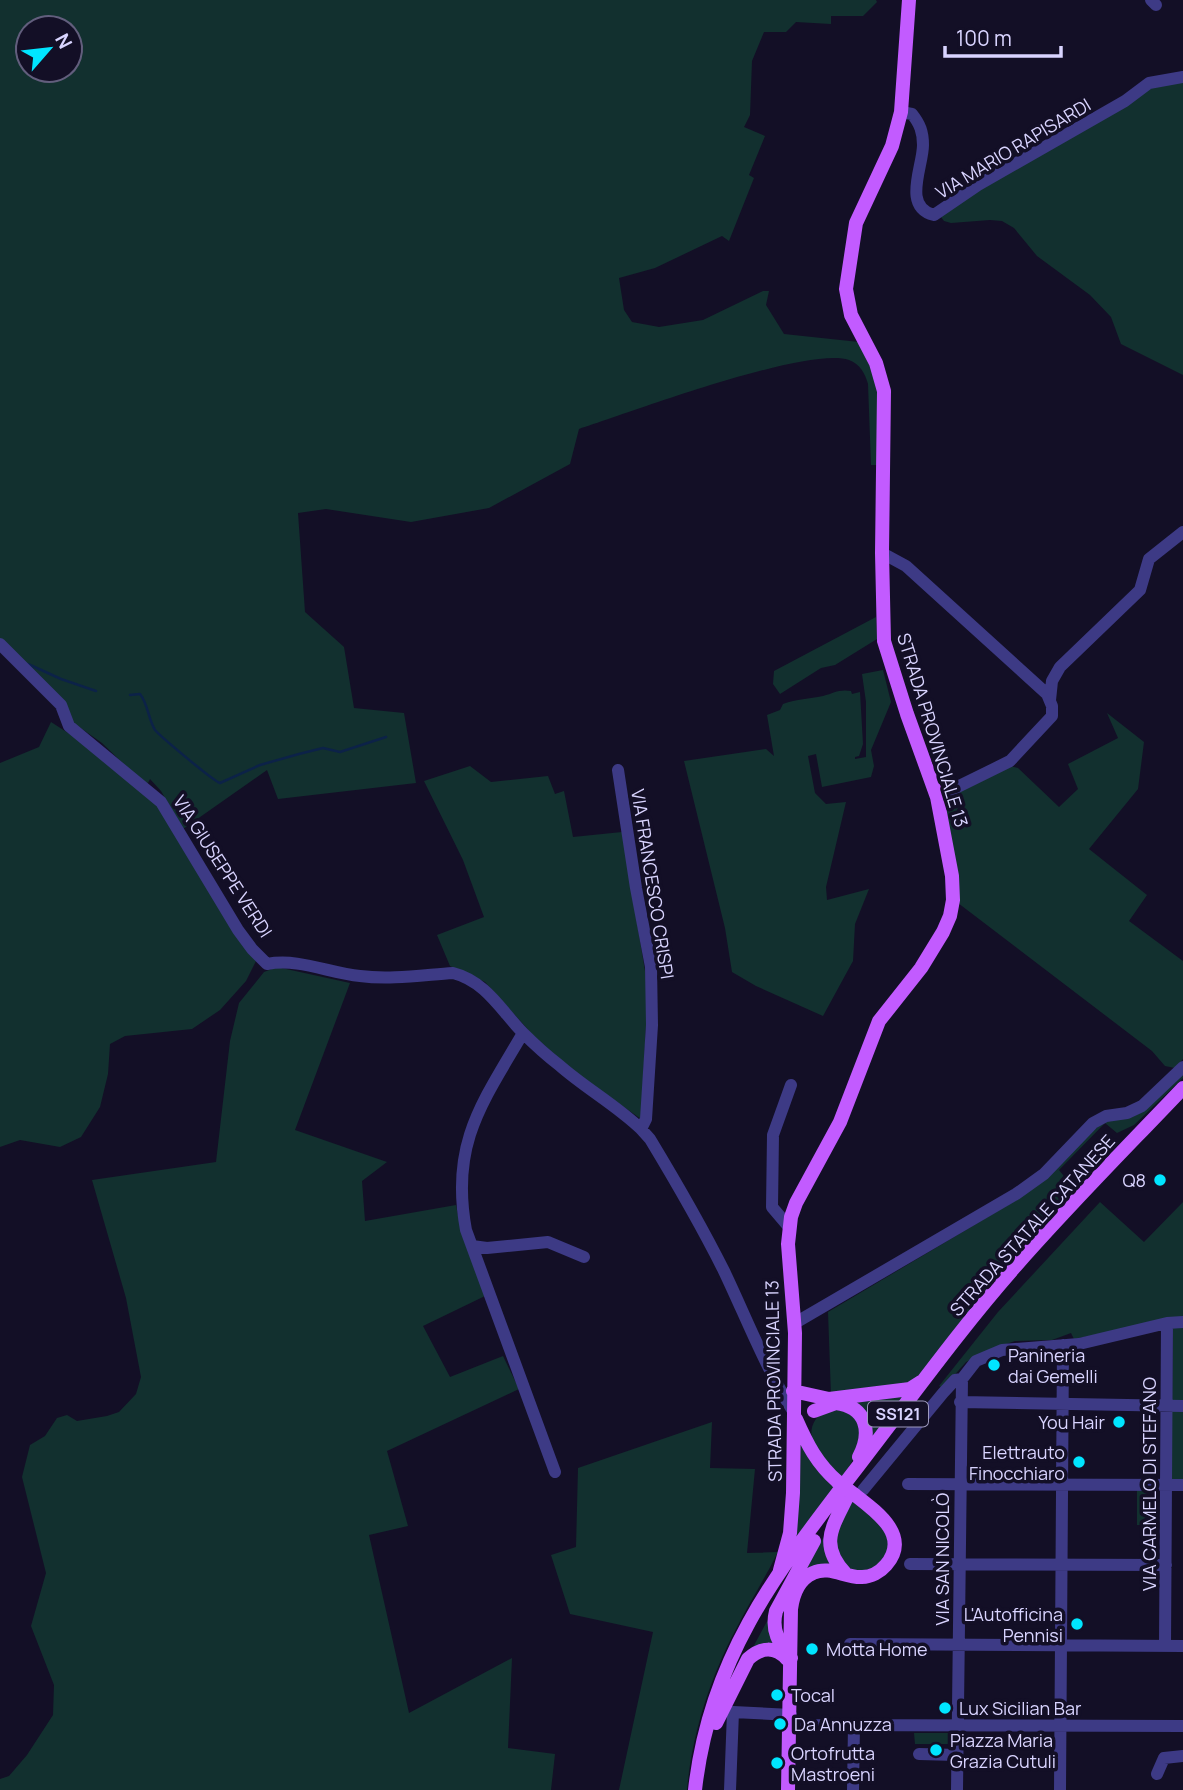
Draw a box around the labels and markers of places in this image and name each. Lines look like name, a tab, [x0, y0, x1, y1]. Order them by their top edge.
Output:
place label: Q8	[1123, 1168, 1146, 1192]
marker: Q8	[1152, 1172, 1168, 1188]
place label: Panineria dai Gemelli	[1008, 1343, 1098, 1388]
marker: Panineria dai Gemelli	[986, 1357, 1002, 1373]
place label: You Hair	[1038, 1410, 1105, 1434]
marker: You Hair	[1111, 1414, 1127, 1430]
place label: Elettrauto Finocchiaro	[969, 1440, 1065, 1485]
marker: Elettrauto Finocchiaro	[1071, 1454, 1087, 1470]
place label: L'Autofficina Pennisi	[964, 1602, 1063, 1647]
marker: L'Autofficina Pennisi	[1069, 1616, 1085, 1632]
place label: Motta Home	[826, 1637, 927, 1661]
marker: Motta Home	[804, 1641, 820, 1657]
place label: Tocal	[791, 1683, 835, 1707]
marker: Tocal	[769, 1687, 785, 1703]
place label: Lux Sicilian Bar	[959, 1696, 1082, 1720]
marker: Lux Sicilian Bar	[937, 1700, 953, 1716]
place label: Da Annuzza	[794, 1712, 892, 1736]
marker: Da Annuzza	[772, 1716, 788, 1732]
place label: Piazza Maria Grazia Cutuli	[950, 1728, 1056, 1773]
place label: Ortofrutta Mastroeni	[791, 1741, 875, 1786]
marker: Piazza Maria Grazia Cutuli	[928, 1742, 944, 1758]
marker: Ortofrutta Mastroeni	[769, 1755, 785, 1771]

